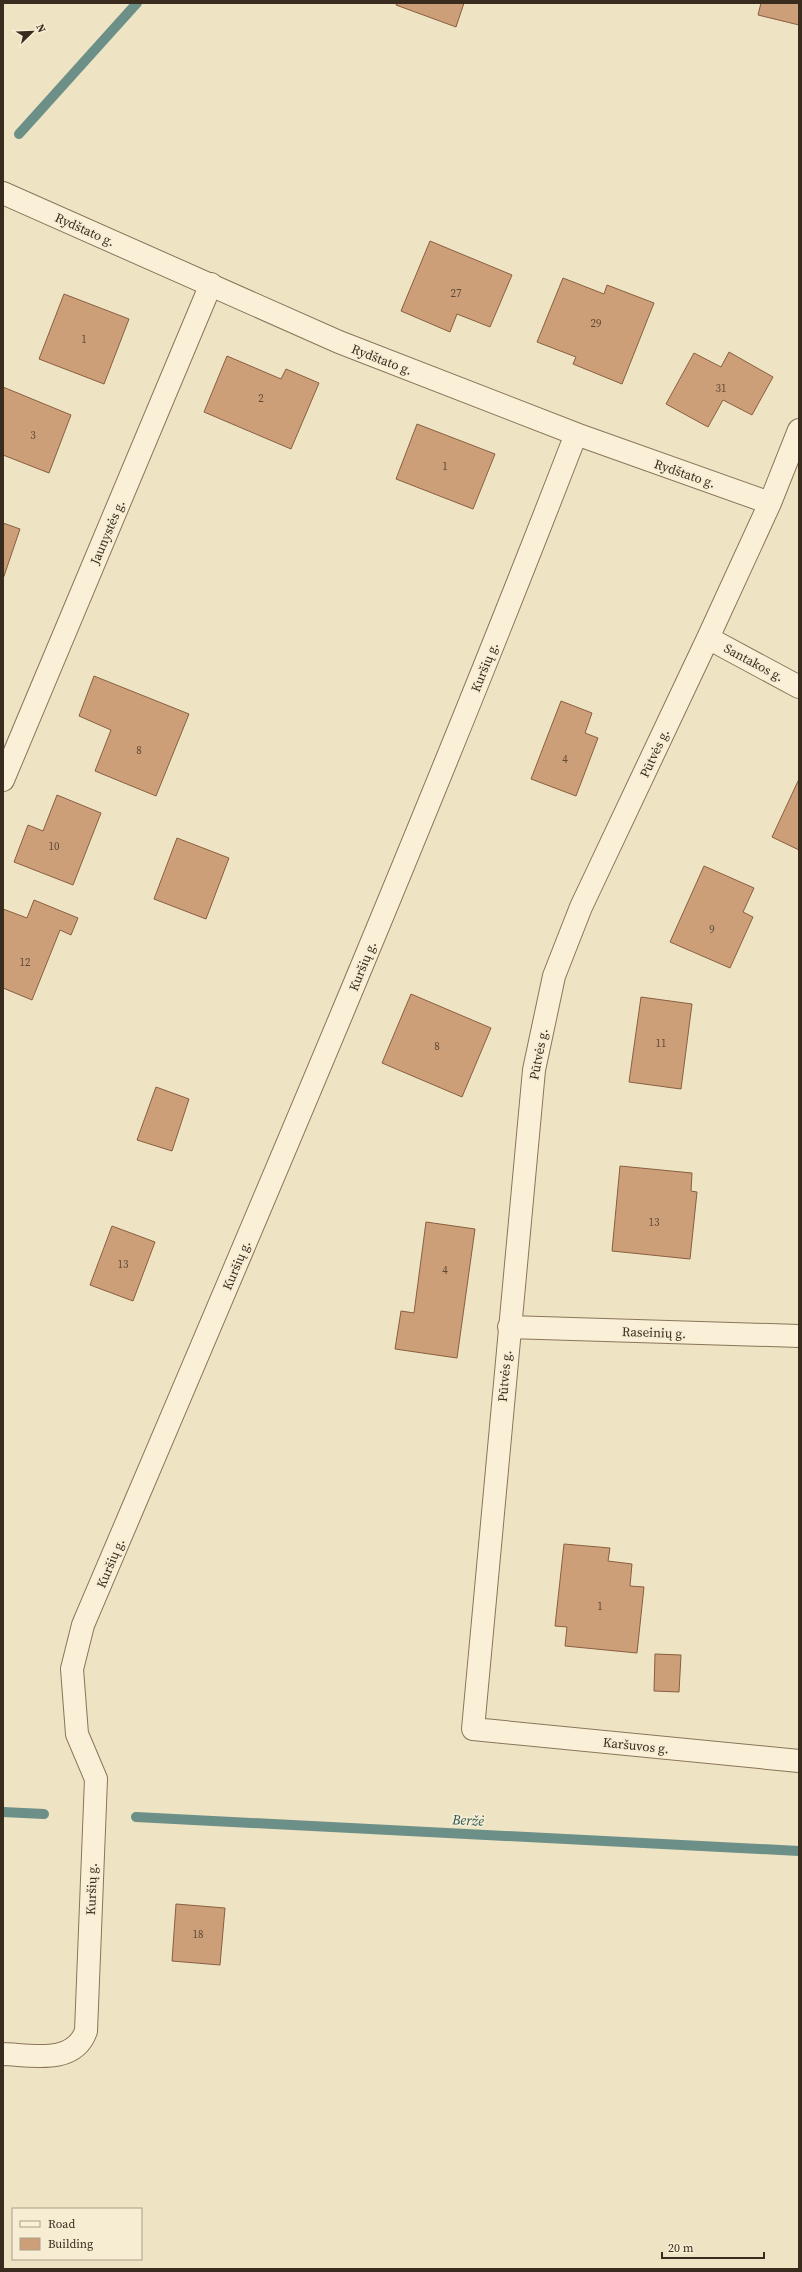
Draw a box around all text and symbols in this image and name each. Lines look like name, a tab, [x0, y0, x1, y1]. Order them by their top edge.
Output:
north arrow	[12, 12, 52, 52]
text: N	[32, 22, 49, 35]
street label: Rydštato g.	[52, 209, 117, 250]
house number: 27	[451, 286, 462, 301]
house number: 29	[591, 316, 602, 331]
house number: 1	[81, 332, 87, 347]
street label: Rydštato g.	[349, 340, 415, 379]
house number: 31	[716, 381, 727, 396]
house number: 2	[258, 391, 264, 406]
house number: 3	[30, 428, 36, 443]
street label: Rydštato g.	[652, 455, 718, 492]
house number: 1	[442, 459, 448, 474]
street label: Jaunystės g.	[86, 497, 129, 568]
street label: Kuršių g.	[467, 640, 502, 695]
street label: Santakos g.	[721, 640, 787, 685]
street label: Pūtvės g.	[636, 726, 673, 780]
house number: 8	[136, 743, 142, 758]
house number: 4	[562, 752, 568, 767]
house number: 10	[49, 839, 60, 854]
house number: 9	[709, 922, 715, 937]
street label: Kuršių g.	[345, 939, 380, 994]
house number: 12	[20, 955, 31, 970]
street label: Pūtvės g.	[525, 1027, 552, 1081]
house number: 11	[656, 1036, 667, 1051]
house number: 8	[434, 1039, 440, 1054]
house number: 13	[649, 1215, 660, 1230]
street label: Kuršių g.	[218, 1238, 254, 1293]
house number: 13	[118, 1257, 129, 1272]
house number: 4	[442, 1263, 448, 1278]
street label: Raseinių g.	[622, 1323, 686, 1342]
street label: Pūtvės g.	[494, 1349, 515, 1403]
street label: Kuršių g.	[92, 1536, 128, 1591]
house number: 1	[597, 1599, 603, 1614]
street label: Karšuvos g.	[602, 1734, 670, 1757]
water label: Beržė	[451, 1809, 485, 1831]
street label: Kuršių g.	[82, 1863, 101, 1915]
house number: 18	[193, 1927, 204, 1942]
legend	[12, 2208, 142, 2260]
text: Road	[48, 2216, 75, 2232]
scale bar	[662, 2234, 764, 2260]
text: Building	[48, 2236, 93, 2252]
text: 20 m	[668, 2240, 694, 2256]

